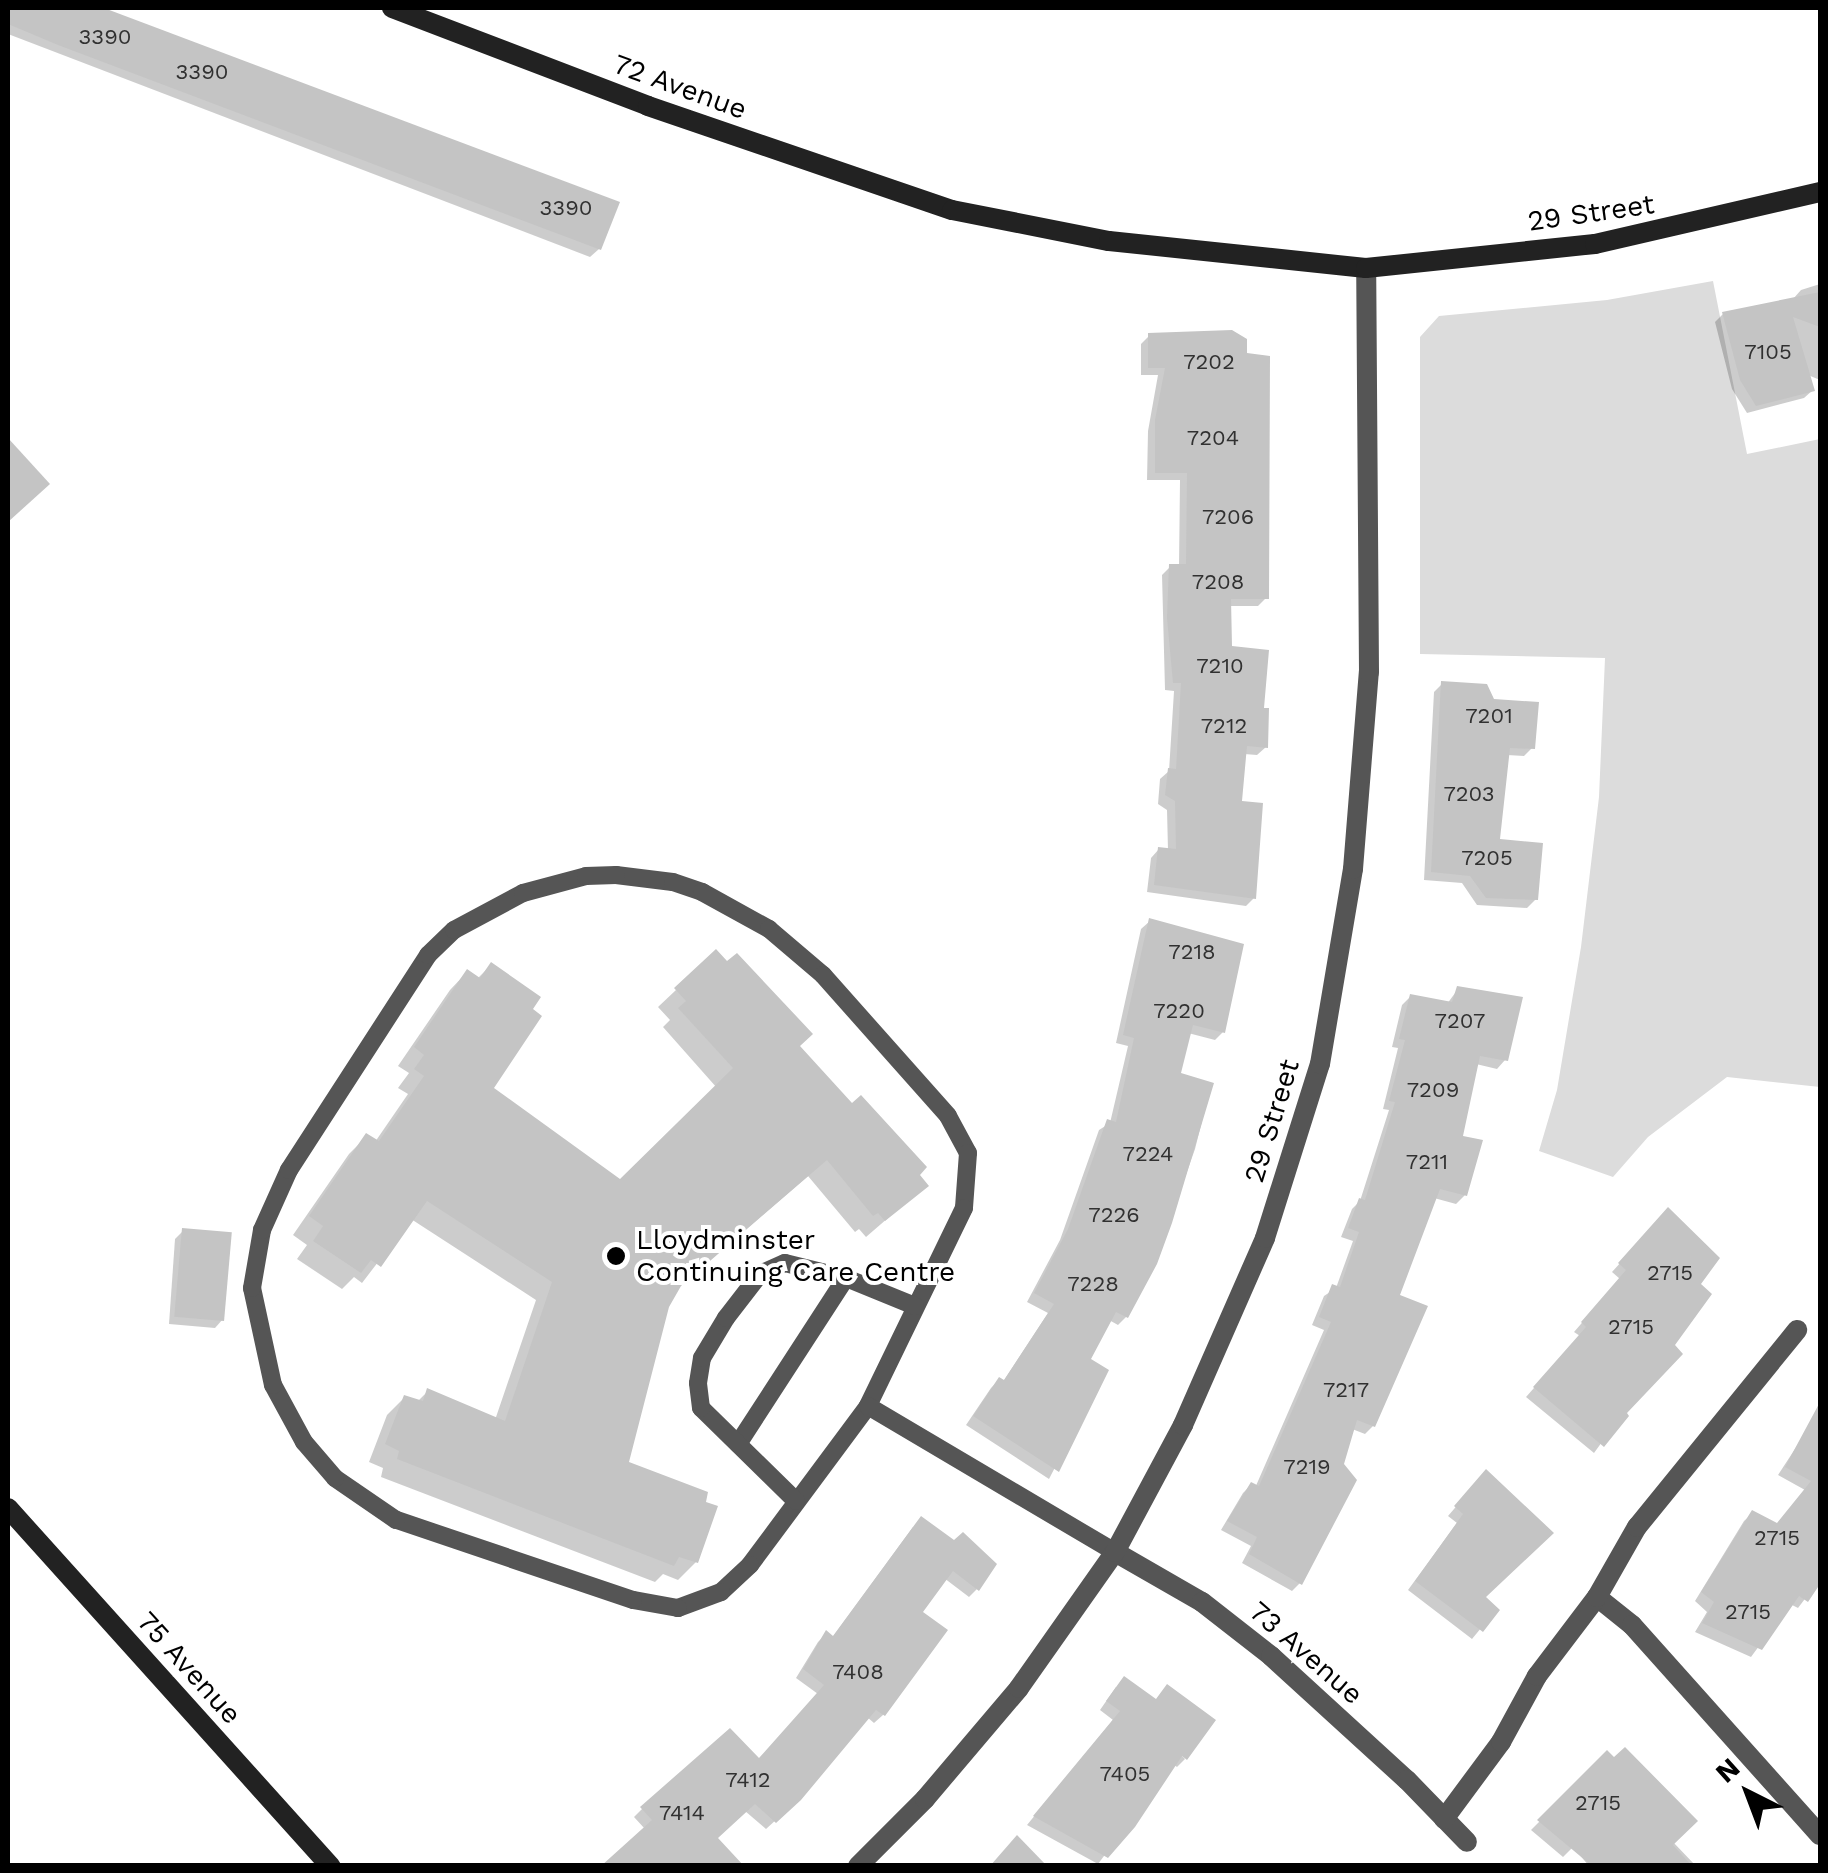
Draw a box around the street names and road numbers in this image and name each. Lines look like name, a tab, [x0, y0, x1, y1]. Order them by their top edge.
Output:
street label: 72 Avenue	[608, 47, 752, 127]
street label: 29 Street	[1526, 187, 1656, 239]
street label: 29 Street	[1237, 1055, 1307, 1187]
street label: 73 Avenue	[1242, 1594, 1370, 1712]
street label: 75 Avenue	[129, 1605, 249, 1731]

